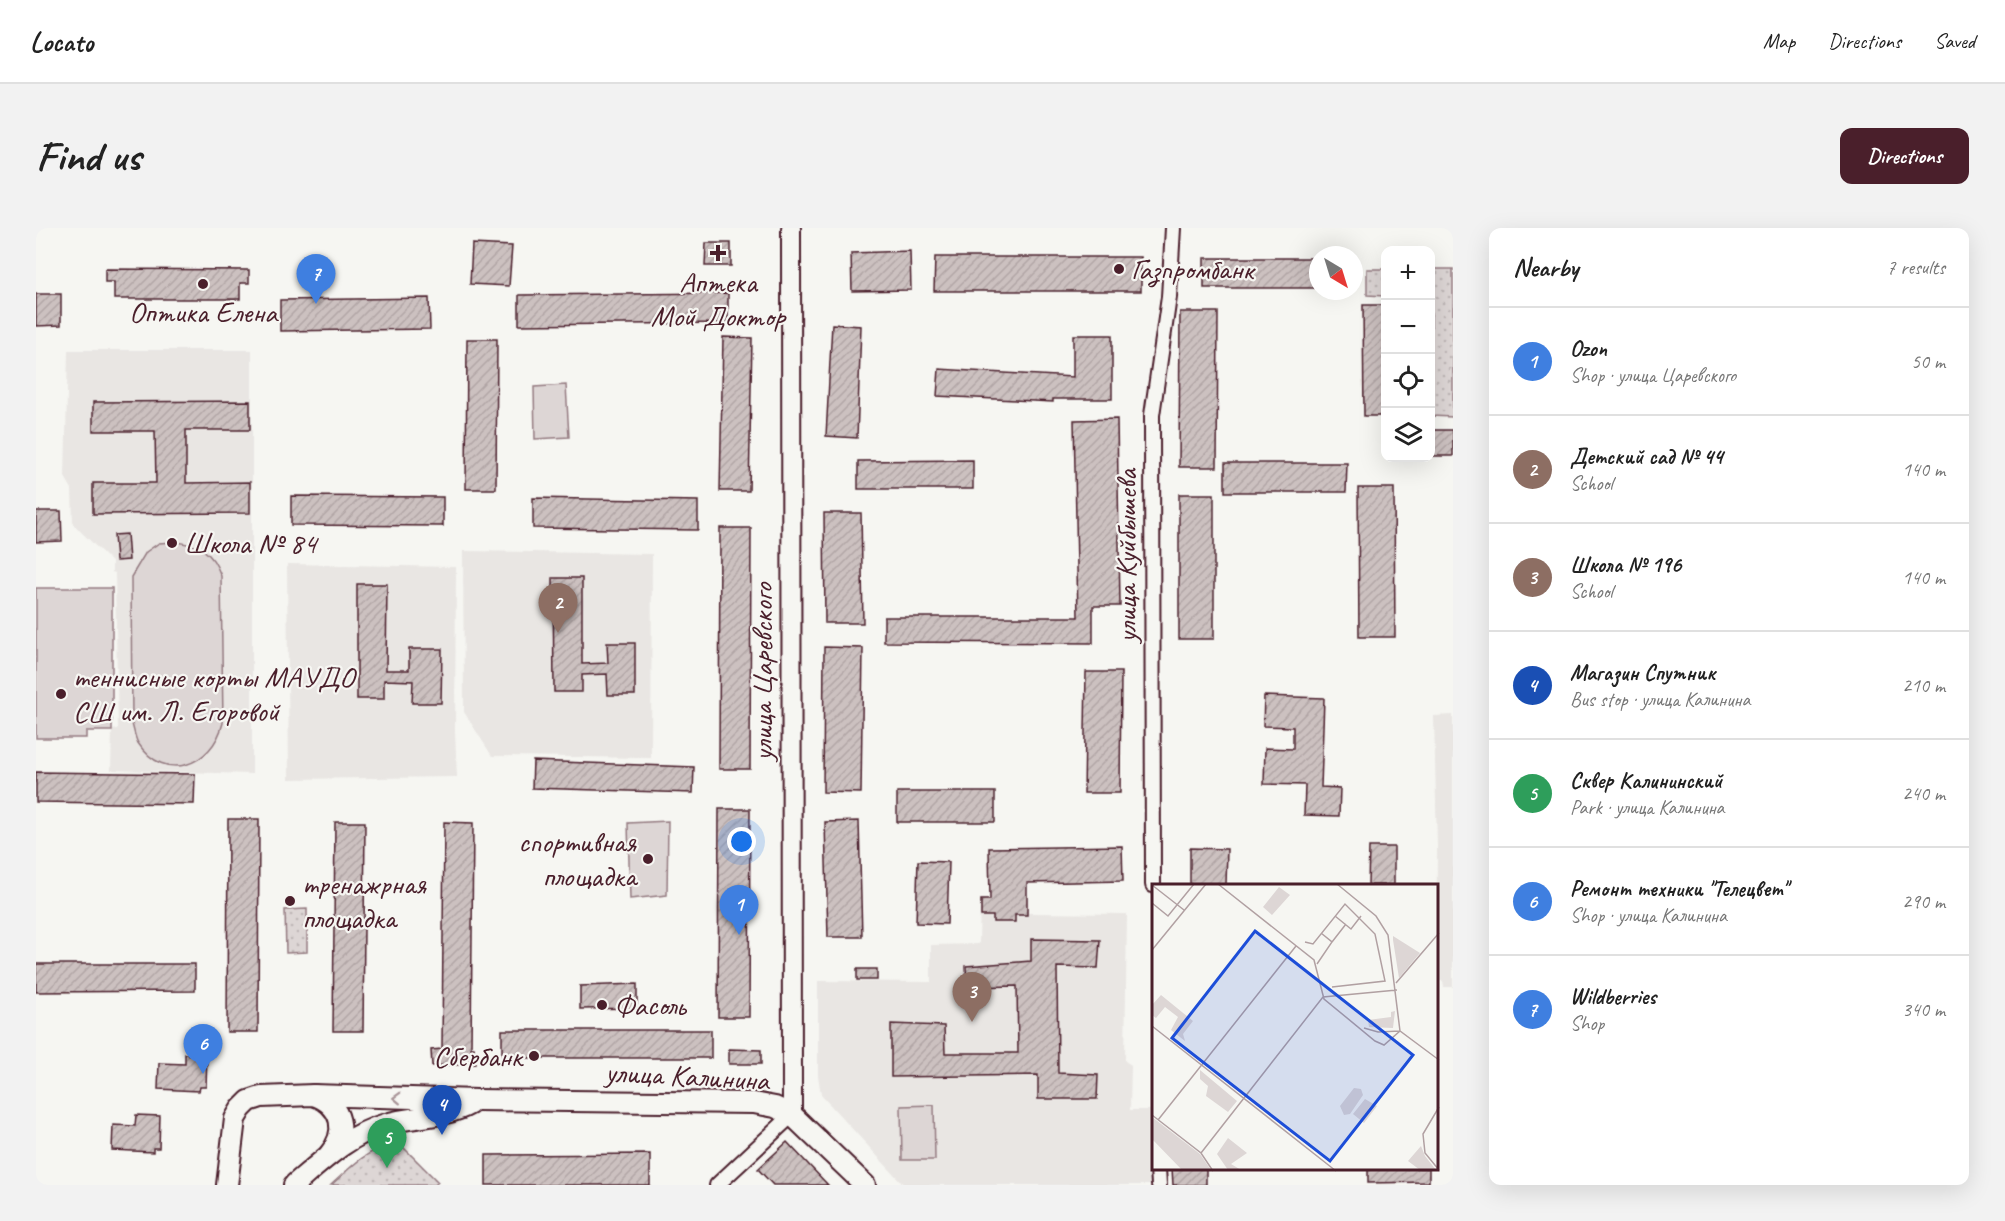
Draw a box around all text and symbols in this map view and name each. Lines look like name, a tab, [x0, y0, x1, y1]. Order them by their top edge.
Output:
text: Locato	[30, 24, 93, 59]
text: Map	[1763, 28, 1795, 54]
text: Directions	[1828, 28, 1901, 54]
text: Saved	[1934, 28, 1975, 54]
button: Directions	[1840, 128, 1969, 184]
text: Find us	[36, 130, 141, 183]
marker: Аптека Мой Доктор	[709, 244, 727, 262]
north arrow	[1309, 246, 1363, 300]
map controls	[1381, 246, 1435, 462]
button: +	[1381, 246, 1435, 300]
place label: Газпромбанк	[1131, 250, 1256, 288]
text: Nearby	[1513, 251, 1578, 284]
pin: 7	[296, 254, 336, 304]
text: 7 results	[1886, 255, 1945, 280]
marker: Газпромбанк	[1112, 262, 1126, 276]
place label: Аптека Мой Доктор	[651, 263, 787, 335]
marker: Оптика Елена	[196, 277, 210, 291]
place label: Оптика Елена	[129, 293, 279, 331]
button: −	[1381, 300, 1435, 354]
text: Ozon	[1570, 335, 1607, 363]
text: 1	[1528, 349, 1537, 374]
text: 50 m	[1911, 349, 1945, 374]
button: locate	[1381, 354, 1435, 408]
text: Shop · улица Царевского	[1570, 363, 1736, 388]
button: layers	[1381, 408, 1435, 462]
text: Детский сад № 44	[1570, 443, 1723, 471]
text: 2	[1528, 457, 1537, 482]
text: 140 m	[1902, 457, 1945, 482]
street label: улица Куйбышева	[1107, 467, 1145, 645]
text: School	[1570, 471, 1613, 496]
place label: Школа № 84	[184, 524, 319, 562]
marker: Школа № 84	[165, 536, 179, 550]
text: Школа № 196	[1570, 551, 1681, 579]
text: 3	[1528, 565, 1537, 590]
text: 140 m	[1902, 565, 1945, 590]
text: School	[1570, 579, 1613, 604]
street label: улица Царевского	[743, 582, 781, 763]
pin: 2	[538, 584, 578, 633]
place label: теннисные корты МАУДО СШ им. Л. Егоровой	[73, 658, 357, 730]
text: Магазин Спутник	[1570, 659, 1715, 687]
text: 4	[1528, 673, 1537, 698]
text: 210 m	[1902, 673, 1945, 698]
marker: теннисные корты МАУДО СШ им. Л. Егоровой	[54, 687, 68, 701]
text: Bus stop · улица Калинина	[1570, 687, 1750, 712]
text: Сквер Калининский	[1570, 767, 1722, 795]
text: 5	[1528, 781, 1537, 806]
text: 240 m	[1902, 781, 1945, 806]
text: Park · улица Калинина	[1570, 795, 1724, 820]
place label: спортивная площадка	[518, 823, 639, 895]
your location	[727, 827, 756, 856]
marker: спортивная площадка	[641, 852, 655, 866]
place label: тренажрная площадка	[302, 865, 427, 937]
text: Ремонт техники "Телецвет"	[1570, 875, 1787, 903]
inset map	[1152, 884, 1438, 1170]
pin: 1	[720, 886, 758, 935]
text: 6	[1528, 889, 1537, 914]
text: 290 m	[1902, 889, 1945, 914]
marker: тренажрная площадка	[283, 894, 297, 908]
text: Shop · улица Калинина	[1570, 903, 1727, 928]
pin: 3	[952, 972, 992, 1022]
text: Wildberries	[1570, 983, 1656, 1011]
place label: Фасоль	[614, 986, 687, 1024]
text: 7	[1528, 997, 1537, 1022]
text: 340 m	[1902, 997, 1945, 1022]
marker: Фасоль	[595, 998, 609, 1012]
text: Shop	[1570, 1011, 1604, 1036]
pin: 6	[184, 1024, 222, 1074]
place label: Сбербанк	[433, 1037, 524, 1075]
marker: Сбербанк	[527, 1049, 541, 1063]
street label: улица Калинина	[602, 1053, 772, 1099]
pin: 4	[422, 1086, 462, 1135]
one-way arrow	[393, 1091, 402, 1104]
pin: 5	[368, 1118, 406, 1168]

